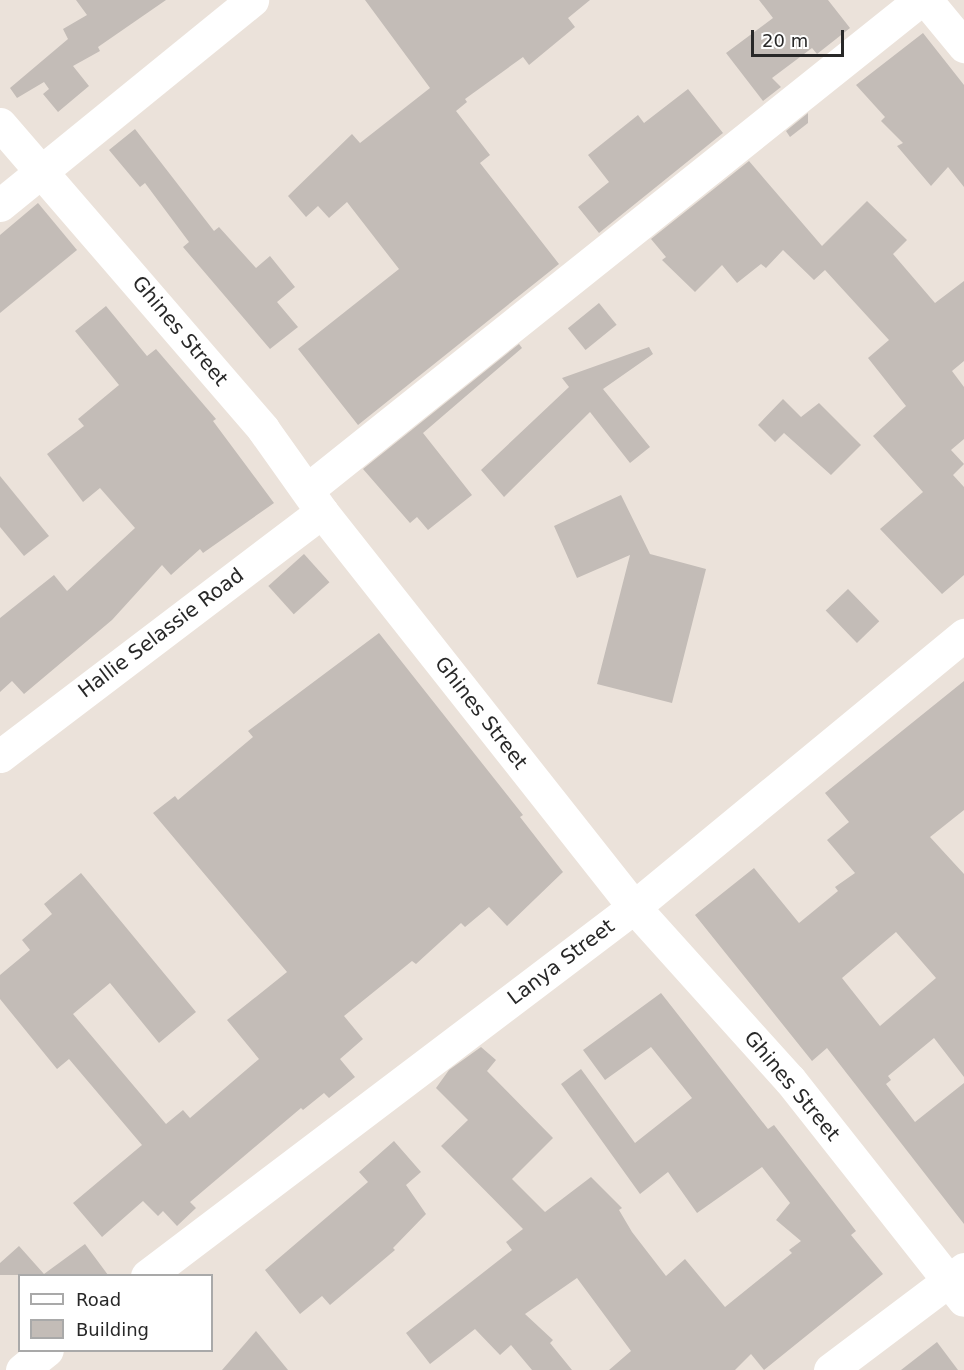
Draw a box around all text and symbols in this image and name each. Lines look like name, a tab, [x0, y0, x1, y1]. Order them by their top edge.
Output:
scale bar	[754, 18, 847, 56]
text: 20 m	[762, 30, 808, 51]
street label: Ghines Street	[127, 271, 233, 391]
street label: Hallie Selassie Road	[74, 563, 248, 703]
street label: Ghines Street	[430, 652, 532, 774]
street label: Lanya Street	[503, 914, 619, 1010]
street label: Ghines Street	[739, 1026, 845, 1146]
legend	[18, 1274, 213, 1352]
text: Road	[76, 1289, 121, 1310]
text: Building	[76, 1319, 149, 1340]

